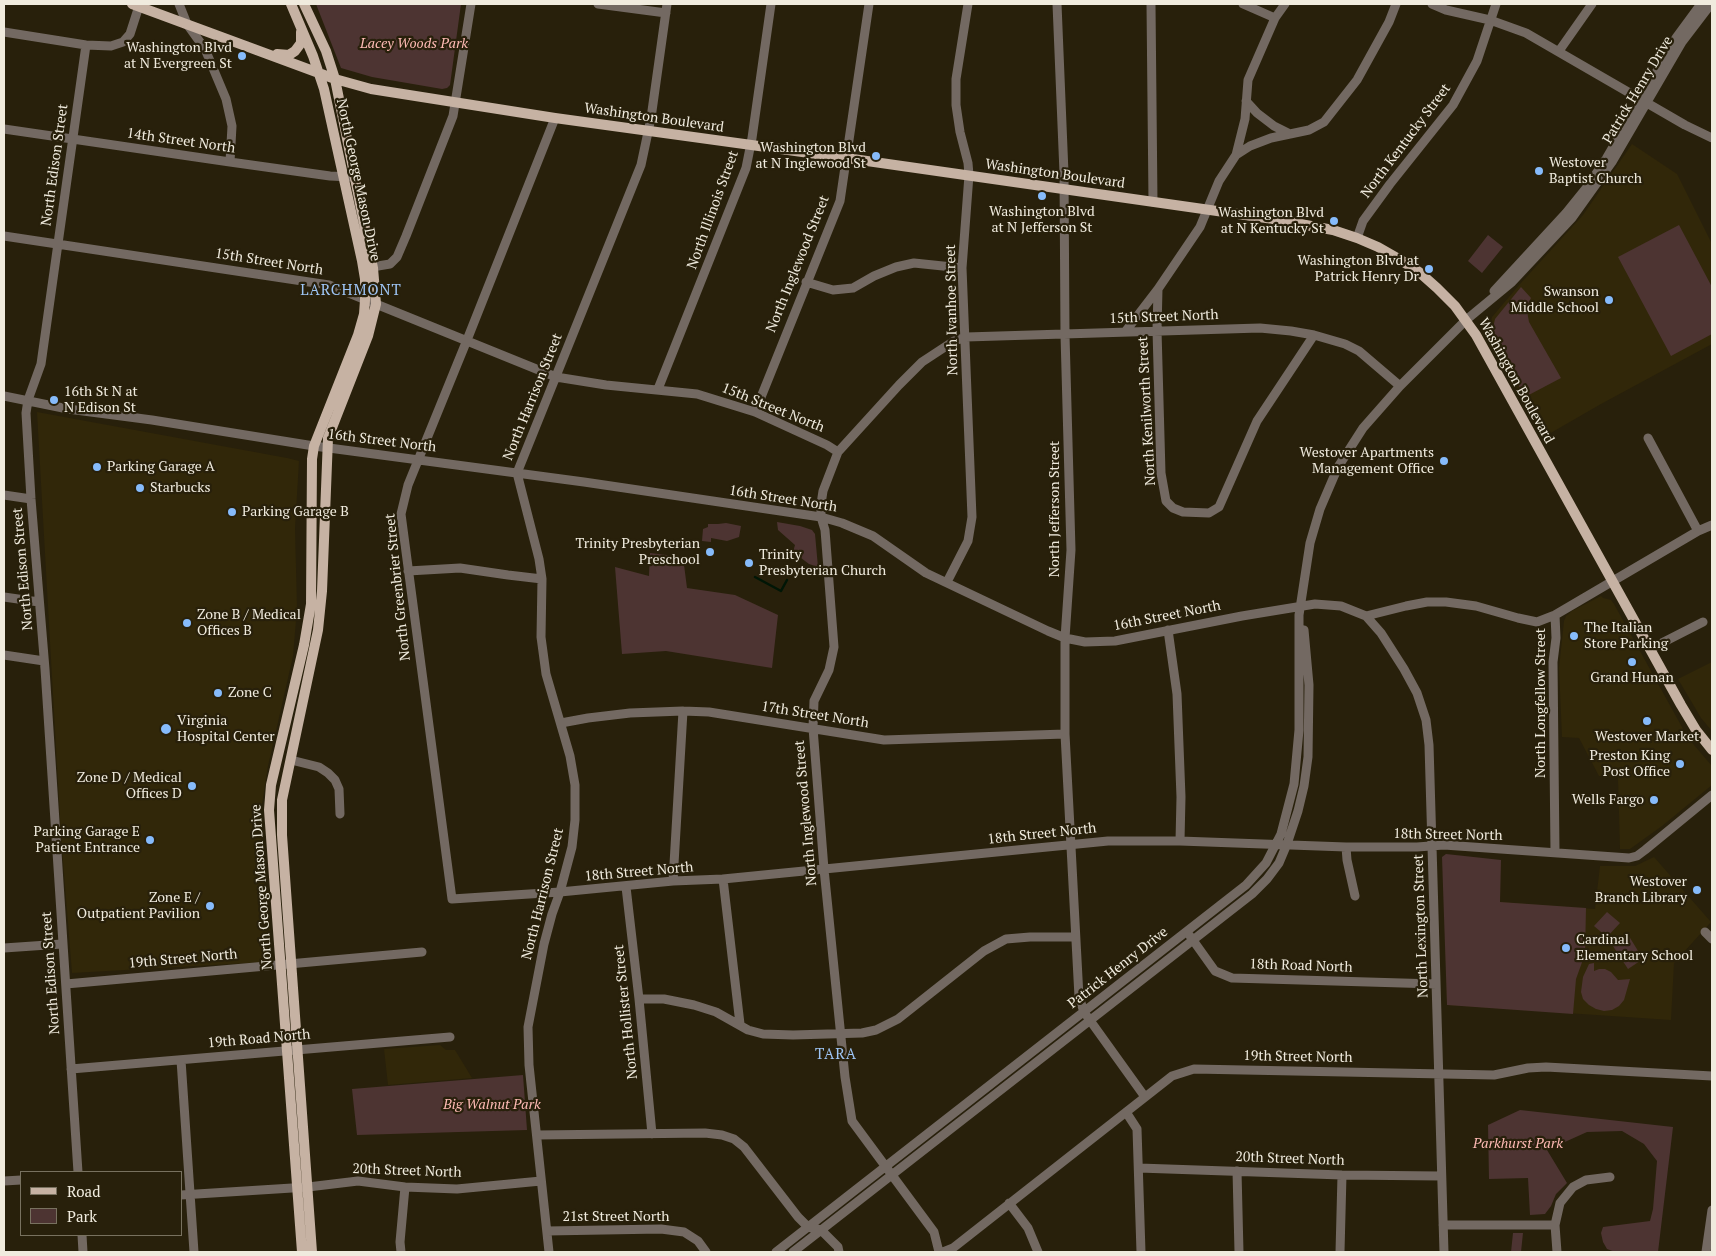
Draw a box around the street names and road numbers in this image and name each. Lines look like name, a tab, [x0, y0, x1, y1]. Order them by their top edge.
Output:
street label: Patrick Henry Drive	[1599, 33, 1677, 147]
street label: North Kentucky Street	[1358, 81, 1454, 201]
street label: North George Mason Drive	[333, 97, 383, 263]
street label: Washington Boulevard	[583, 100, 725, 136]
street label: North Edison Street	[38, 103, 72, 227]
street label: 14th Street North	[126, 125, 236, 157]
street label: North Illinois Street	[684, 148, 742, 272]
street label: Washington Boulevard	[984, 156, 1126, 192]
street label: North Inglewood Street	[763, 193, 833, 335]
street label: North Ivanhoe Street	[942, 244, 962, 376]
street label: 15th Street North	[214, 245, 324, 279]
street label: 15th Street North	[1109, 307, 1219, 327]
street label: Washington Boulevard	[1475, 315, 1557, 447]
street label: North Harrison Street	[500, 331, 566, 463]
street label: North Kenilworth Street	[1135, 336, 1159, 486]
street label: 15th Street North	[719, 380, 827, 436]
street label: 16th Street North	[327, 426, 437, 456]
street label: North Jefferson Street	[1047, 441, 1063, 577]
street label: 16th Street North	[728, 482, 838, 516]
street label: North Edison Street	[9, 507, 37, 631]
street label: North Greenbrier Street	[382, 513, 414, 661]
street label: 16th Street North	[1112, 597, 1222, 635]
street label: North Longfellow Street	[1533, 628, 1549, 778]
street label: 17th Street North	[760, 698, 870, 732]
street label: North Inglewood Street	[791, 740, 821, 886]
street label: North George Mason Drive	[248, 804, 276, 970]
street label: 18th Street North	[987, 820, 1097, 848]
street label: North Harrison Street	[518, 826, 568, 962]
street label: 18th Street North	[1393, 826, 1503, 844]
street label: North Lexington Street	[1410, 854, 1432, 998]
street label: 18th Street North	[584, 859, 694, 885]
street label: North Edison Street	[38, 911, 64, 1035]
street label: Patrick Henry Drive	[1065, 924, 1171, 1012]
street label: North Hollister Street	[611, 944, 641, 1080]
street label: 19th Street North	[128, 946, 238, 972]
street label: 18th Road North	[1249, 956, 1353, 976]
street label: 19th Road North	[207, 1026, 311, 1052]
street label: 19th Street North	[1243, 1048, 1353, 1066]
street label: 20th Street North	[1235, 1149, 1345, 1169]
street label: 20th Street North	[352, 1161, 462, 1181]
street label: 21st Street North	[562, 1209, 670, 1225]

